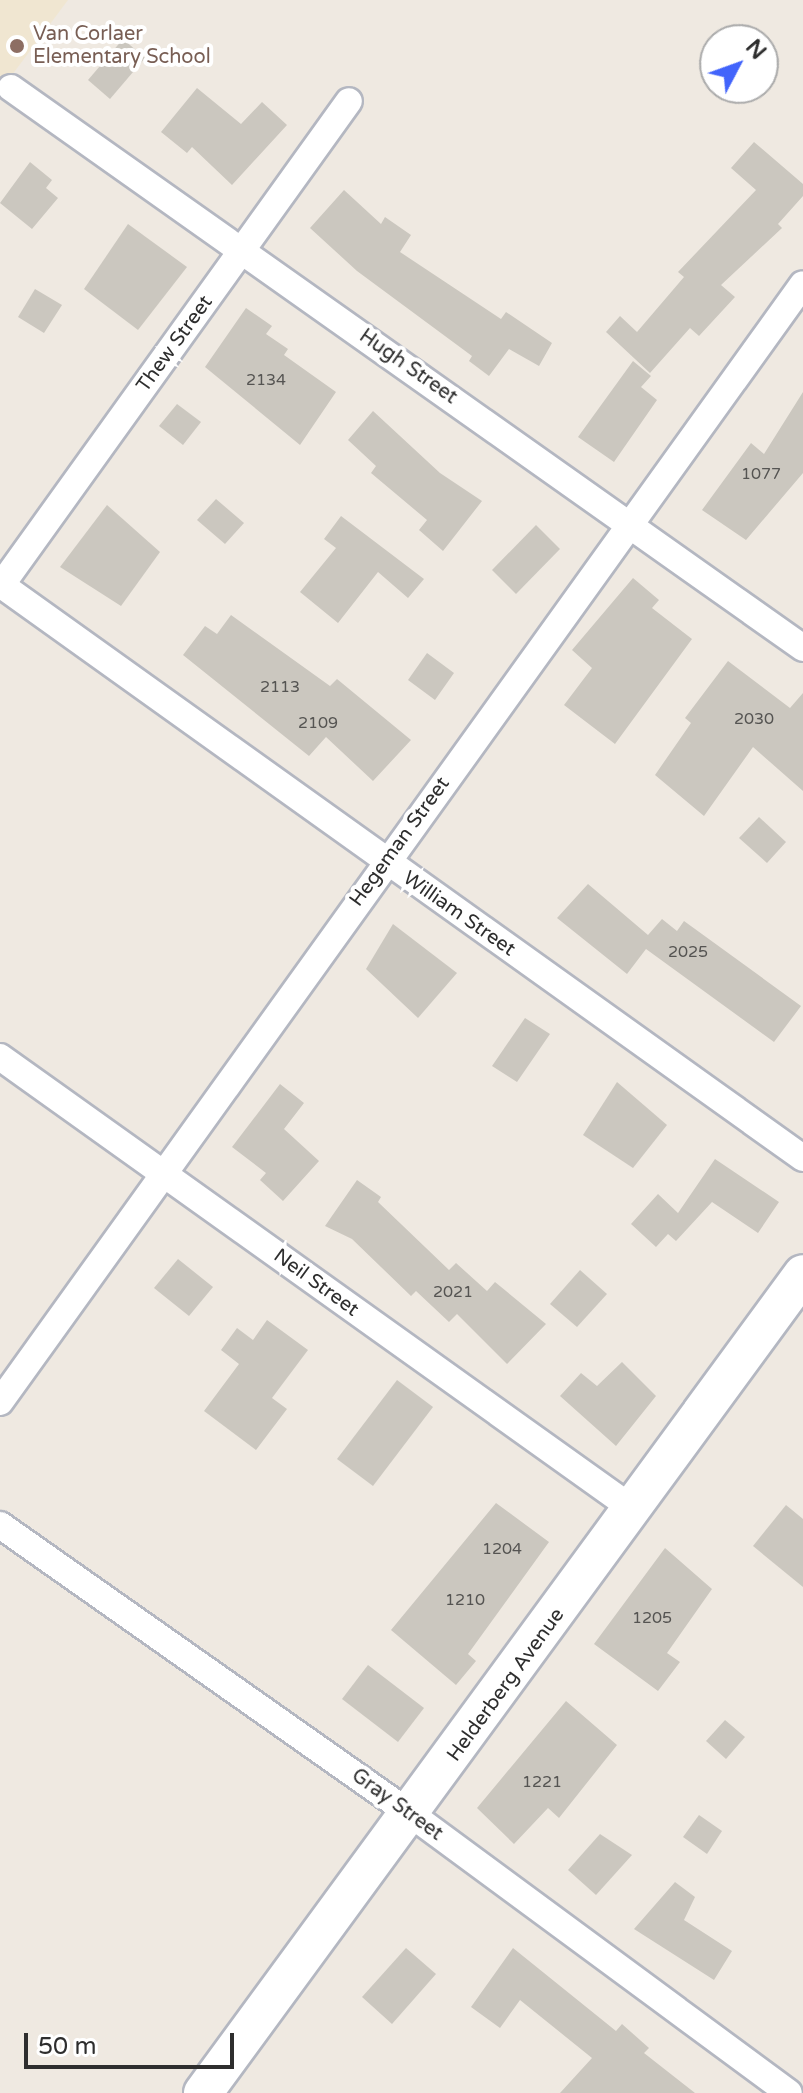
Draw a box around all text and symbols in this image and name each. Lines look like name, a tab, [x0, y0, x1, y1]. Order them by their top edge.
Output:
place label: Van Corlaer Elementary School	[33, 22, 211, 69]
north arrow	[699, 24, 779, 104]
text: N	[740, 34, 771, 65]
marker: Van Corlaer Elementary School	[8, 37, 26, 55]
street label: Thew Street	[132, 291, 218, 397]
street label: Hugh Street	[354, 324, 462, 410]
house number: 2134	[246, 370, 286, 390]
house number: 1077	[741, 464, 781, 484]
house number: 2113	[260, 677, 300, 697]
house number: 2030	[734, 709, 774, 729]
house number: 2109	[298, 713, 338, 733]
street label: Hegeman Street	[345, 773, 455, 911]
street label: William Street	[398, 866, 520, 962]
house number: 2025	[668, 942, 708, 962]
street label: Neil Street	[269, 1244, 363, 1322]
house number: 2021	[433, 1282, 473, 1302]
house number: 1204	[482, 1539, 522, 1559]
house number: 1210	[445, 1590, 485, 1610]
street label: Helderberg Avenue	[442, 1604, 570, 1766]
house number: 1205	[632, 1608, 672, 1628]
street label: Gray Street	[347, 1764, 447, 1846]
house number: 1221	[522, 1772, 562, 1792]
scale bar	[28, 2017, 238, 2067]
text: 50 m	[38, 2032, 96, 2061]

